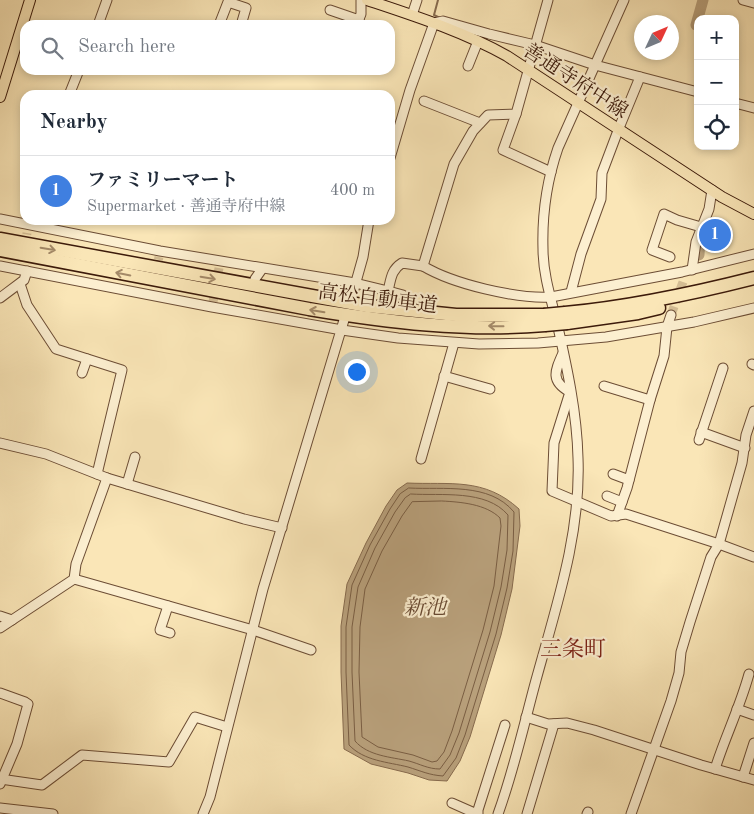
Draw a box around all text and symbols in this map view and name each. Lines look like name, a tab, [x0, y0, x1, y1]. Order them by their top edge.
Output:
north arrow	[634, 15, 679, 60]
map controls	[694, 15, 739, 150]
button: +	[694, 15, 739, 60]
search box	[20, 20, 395, 75]
icon: search	[38, 34, 66, 62]
text: Search here	[78, 38, 175, 57]
street label: 善通寺府中線	[519, 39, 632, 123]
button: −	[694, 60, 739, 105]
button: locate	[694, 105, 739, 150]
text: Nearby	[40, 112, 108, 133]
text: ファミリーマート	[87, 172, 239, 191]
text: 1	[51, 183, 61, 199]
text: 400 m	[330, 183, 375, 199]
text: Supermarket · 善通寺府中線	[87, 199, 286, 215]
pin: 1	[699, 216, 731, 254]
one-way arrow	[39, 244, 55, 254]
one-way arrow	[116, 269, 132, 278]
one-way arrow	[199, 274, 215, 283]
street label: 高松自動車道	[317, 281, 439, 317]
one-way arrow	[310, 305, 326, 315]
one-way arrow	[489, 321, 505, 331]
your location	[344, 359, 370, 385]
water label: 新池	[404, 596, 448, 619]
district label: 三条町	[540, 637, 606, 661]

